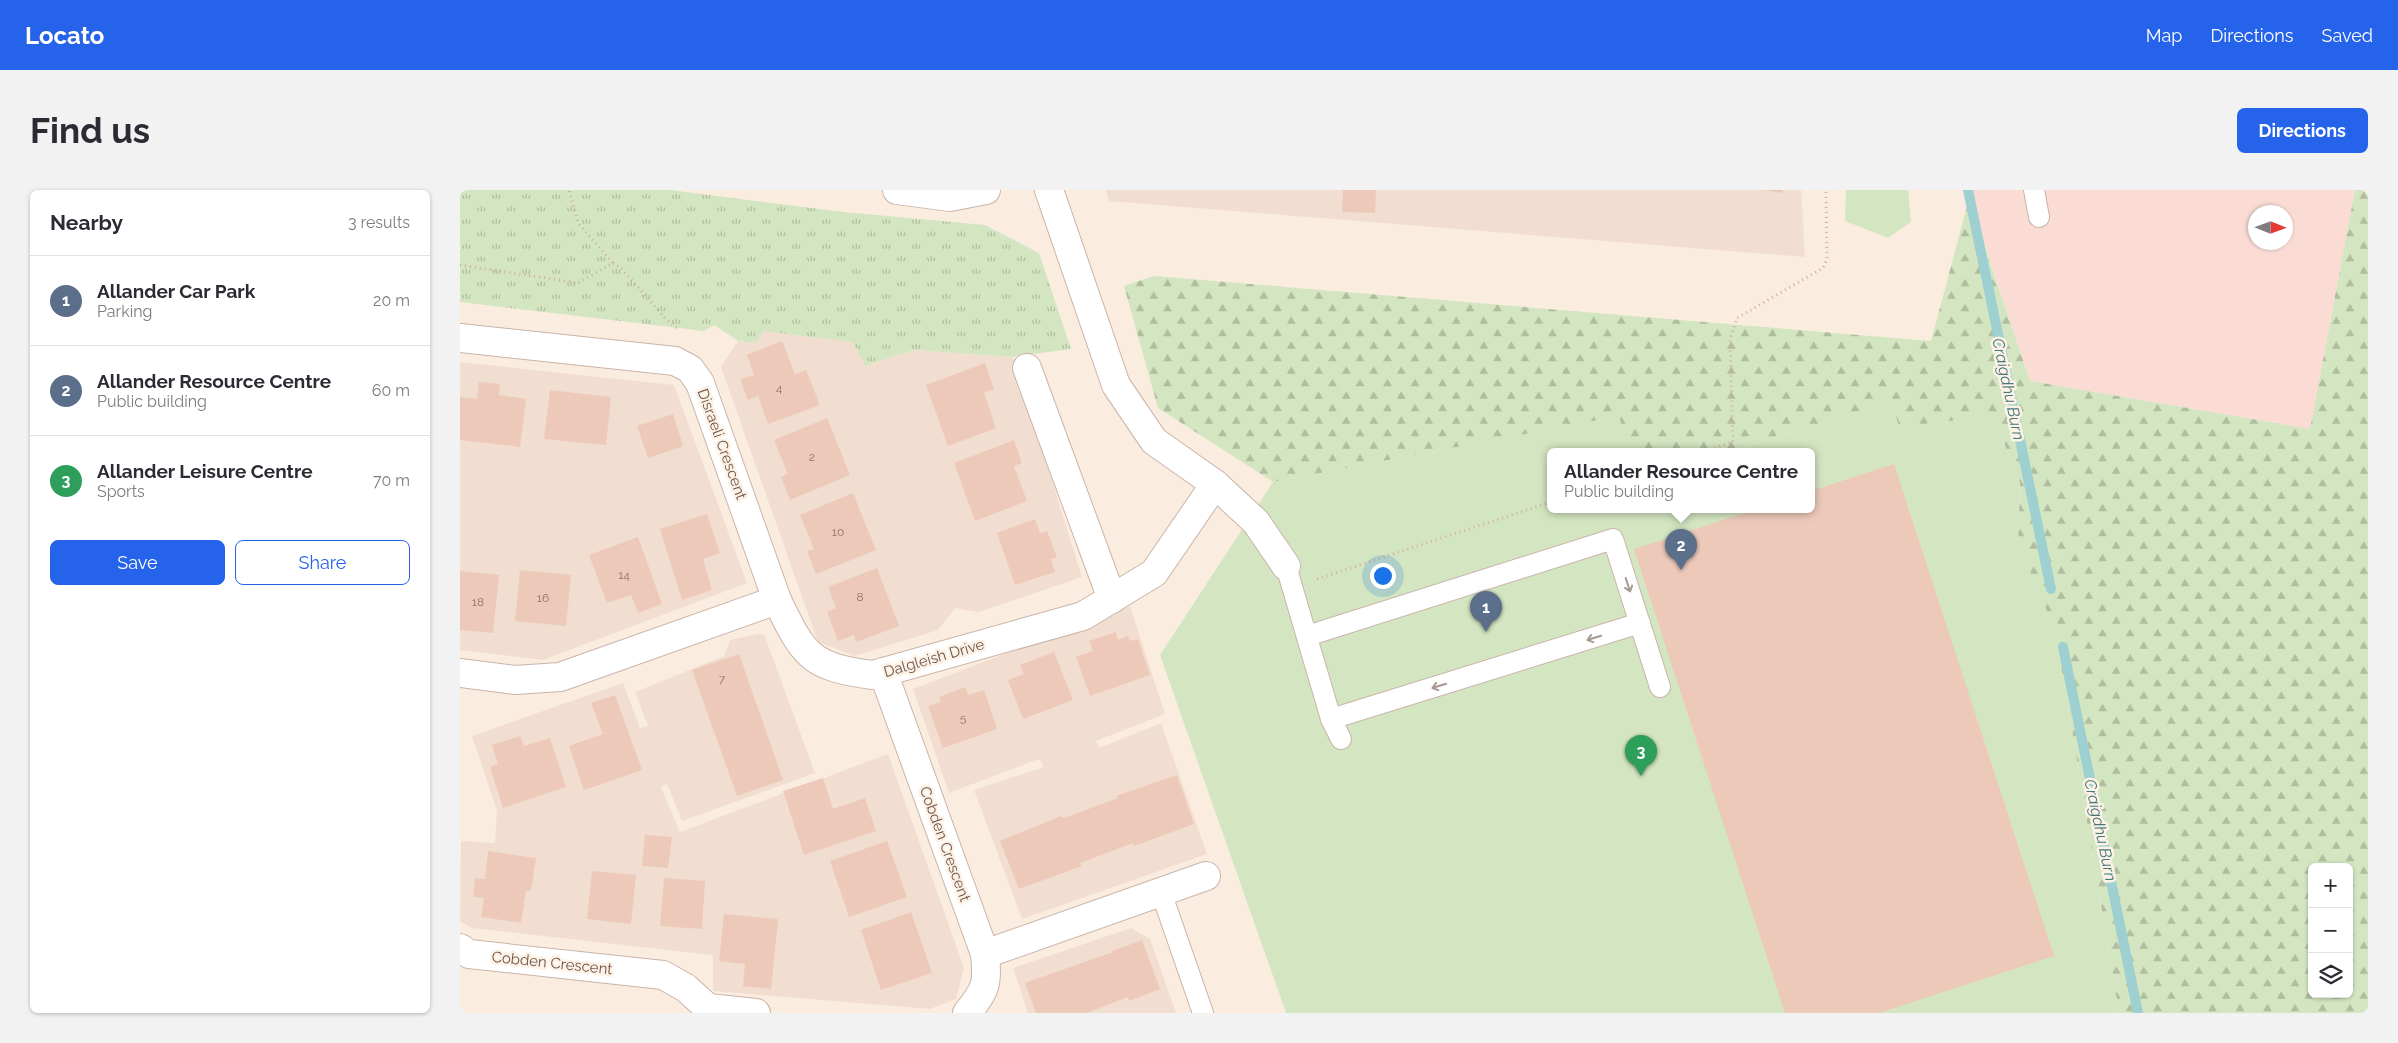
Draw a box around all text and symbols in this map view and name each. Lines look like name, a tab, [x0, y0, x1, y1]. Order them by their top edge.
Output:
text: Locato	[25, 21, 104, 50]
text: Map	[2146, 25, 2182, 46]
text: Directions	[2210, 25, 2294, 46]
text: Saved	[2322, 25, 2373, 46]
button: Directions	[2237, 108, 2368, 153]
text: Find us	[30, 110, 150, 151]
north arrow	[2248, 205, 2293, 250]
text: Nearby	[50, 210, 123, 235]
text: 3 results	[348, 213, 410, 232]
text: Allander Car Park	[97, 280, 255, 302]
text: 1	[62, 291, 70, 310]
text: 20 m	[373, 291, 410, 310]
text: Parking	[97, 302, 152, 321]
water label: Craigdhu Burn	[1988, 336, 2029, 442]
text: Allander Resource Centre	[97, 370, 331, 392]
text: 2	[61, 381, 71, 400]
text: 60 m	[372, 381, 410, 400]
house number: 4	[776, 381, 783, 395]
street label: Disraeli Crescent	[694, 386, 750, 502]
text: Public building	[97, 392, 207, 411]
popup	[1547, 448, 1815, 513]
house number: 2	[809, 450, 815, 464]
text: Allander Leisure Centre	[97, 460, 313, 482]
text: Allander Resource Centre	[1564, 460, 1798, 482]
text: 3	[62, 471, 70, 490]
text: 70 m	[373, 471, 410, 490]
text: Sports	[97, 482, 145, 501]
text: Public building	[1564, 482, 1674, 501]
house number: 10	[832, 525, 844, 539]
pin: 2	[1665, 529, 1697, 570]
button: Save	[50, 540, 225, 585]
button: Share	[235, 540, 410, 585]
your location	[1370, 563, 1396, 589]
house number: 14	[618, 568, 630, 582]
one-way arrow	[1624, 577, 1633, 592]
house number: 8	[856, 590, 864, 604]
house number: 16	[537, 591, 549, 605]
pin: 1	[1470, 591, 1502, 632]
house number: 18	[472, 595, 484, 609]
one-way arrow	[1586, 633, 1602, 643]
street label: Dalgleish Drive	[882, 635, 987, 681]
house number: 7	[719, 672, 726, 686]
one-way arrow	[1431, 681, 1447, 691]
house number: 5	[960, 711, 967, 725]
pin: 3	[1625, 735, 1657, 776]
water label: Craigdhu Burn	[2080, 777, 2121, 883]
street label: Cobden Crescent	[916, 784, 974, 904]
map controls	[2308, 863, 2353, 998]
button: +	[2308, 863, 2353, 908]
button: −	[2308, 908, 2353, 953]
street label: Cobden Crescent	[491, 948, 613, 978]
button: layers	[2308, 953, 2353, 998]

